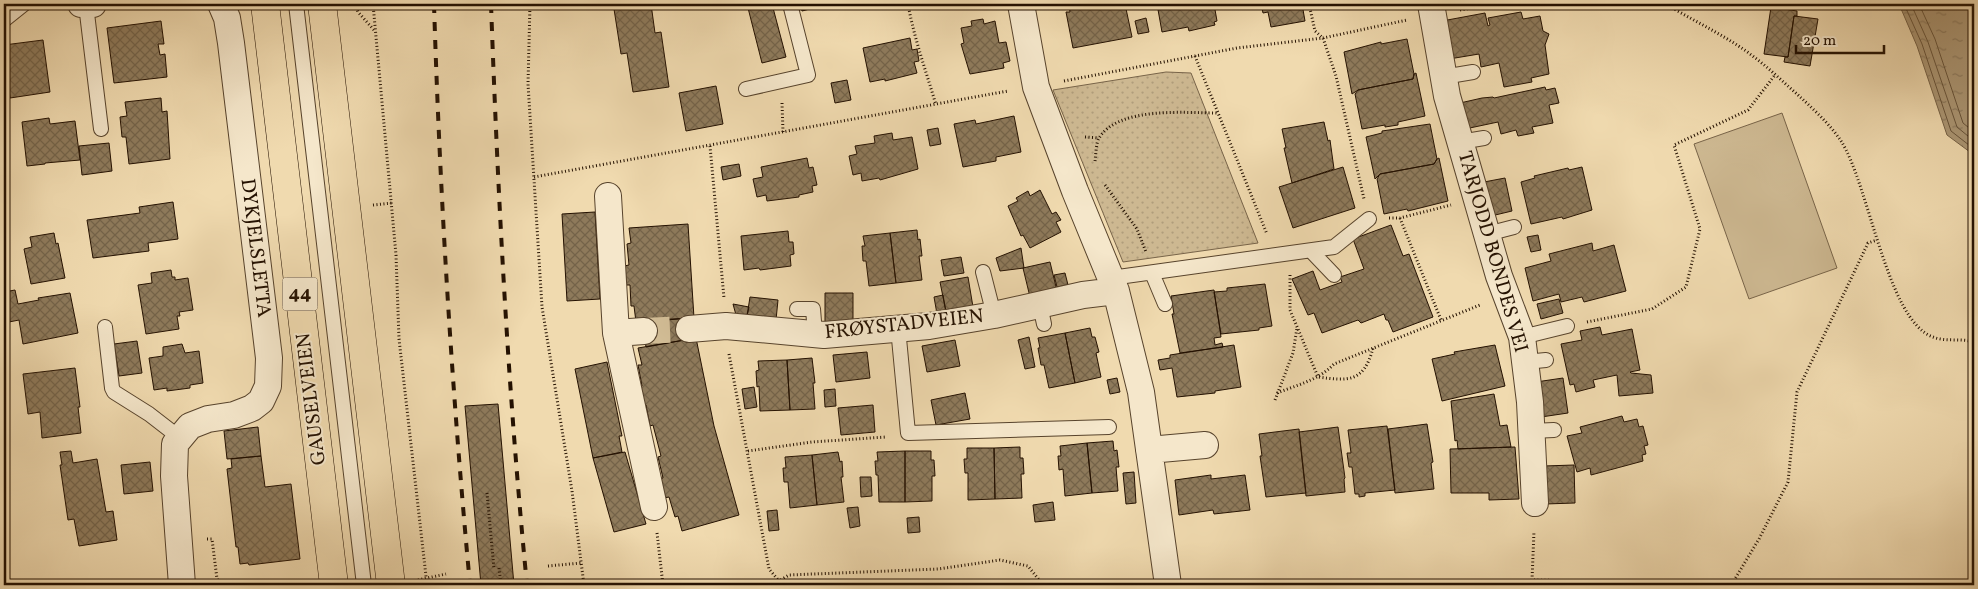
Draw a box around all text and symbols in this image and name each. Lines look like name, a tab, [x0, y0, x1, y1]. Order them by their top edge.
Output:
scale bar	[1796, 22, 1883, 54]
text: 20 m	[1803, 31, 1836, 52]
street label: TARJODD BONDES VEI	[1450, 148, 1534, 356]
street label: DYKJELSLETTA	[233, 177, 277, 319]
road number: 44	[282, 278, 318, 310]
street label: FRØYSTADVEIEN	[823, 303, 985, 347]
street label: GAUSELVEIEN	[290, 331, 334, 467]

